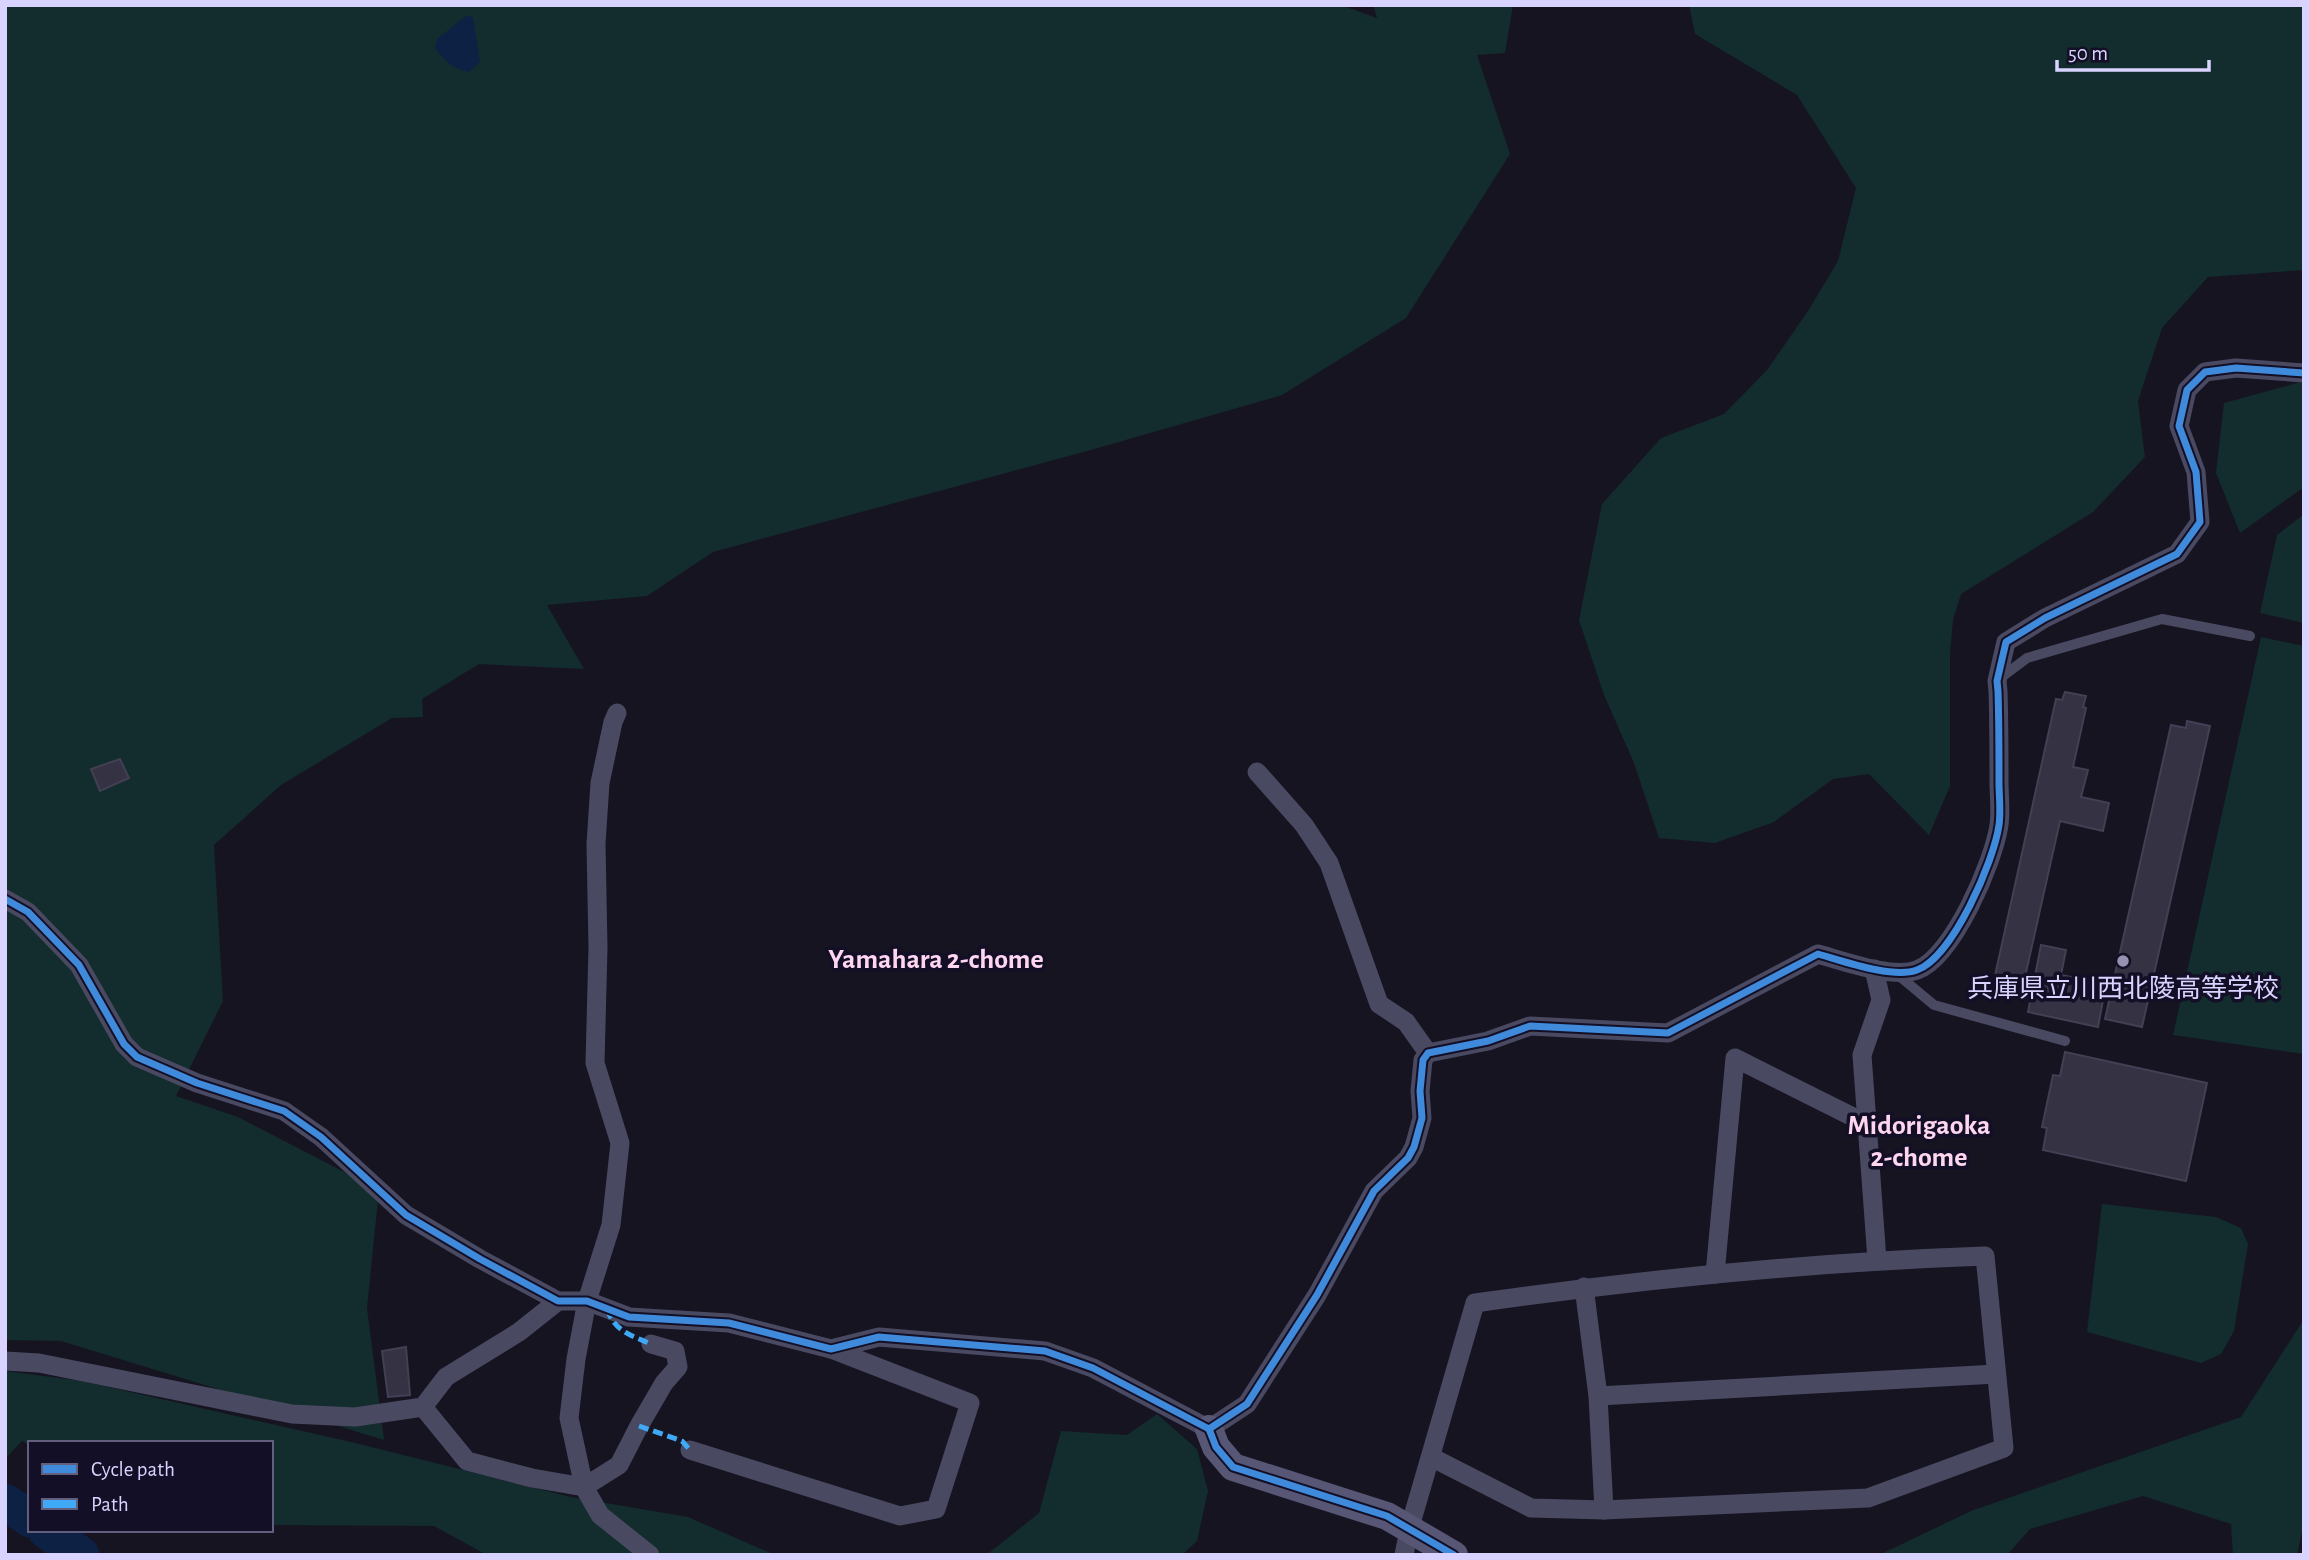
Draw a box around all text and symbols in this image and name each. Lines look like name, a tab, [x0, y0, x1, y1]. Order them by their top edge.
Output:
scale bar	[2057, 28, 2209, 72]
text: 50 m	[2068, 43, 2108, 64]
district label: Yamahara 2-chome	[828, 946, 1044, 974]
marker: 兵庫県立川西北陵高等学校	[2115, 953, 2131, 969]
place label: 兵庫県立川西北陵高等学校	[1967, 974, 2279, 1002]
district label: Midorigaoka 2-chome	[1848, 1112, 1990, 1172]
legend	[28, 1441, 273, 1532]
text: Cycle path	[91, 1459, 175, 1480]
text: Path	[91, 1494, 129, 1515]

